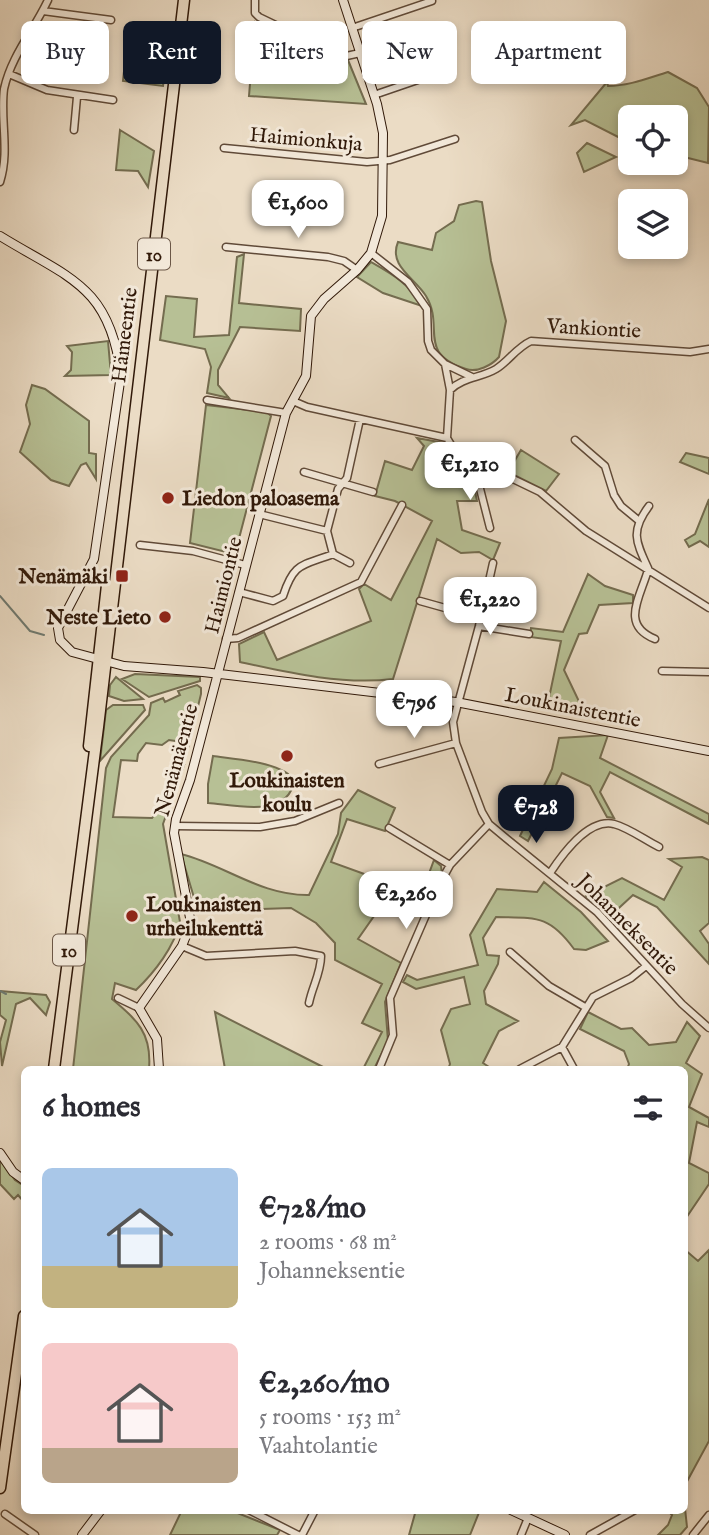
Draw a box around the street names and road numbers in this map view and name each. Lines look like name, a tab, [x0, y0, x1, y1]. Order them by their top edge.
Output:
street label: Haimionkuja	[248, 122, 364, 159]
road number: 10	[138, 238, 170, 270]
street label: Hämeentie	[106, 286, 145, 384]
street label: Vankiontie	[545, 314, 642, 345]
street label: Haimiontie	[199, 534, 250, 637]
street label: Loukinaistentie	[503, 682, 643, 735]
street label: Nenämäentie	[149, 701, 206, 820]
street label: Johanneksentie	[569, 867, 684, 982]
road number: 10	[53, 934, 85, 966]

